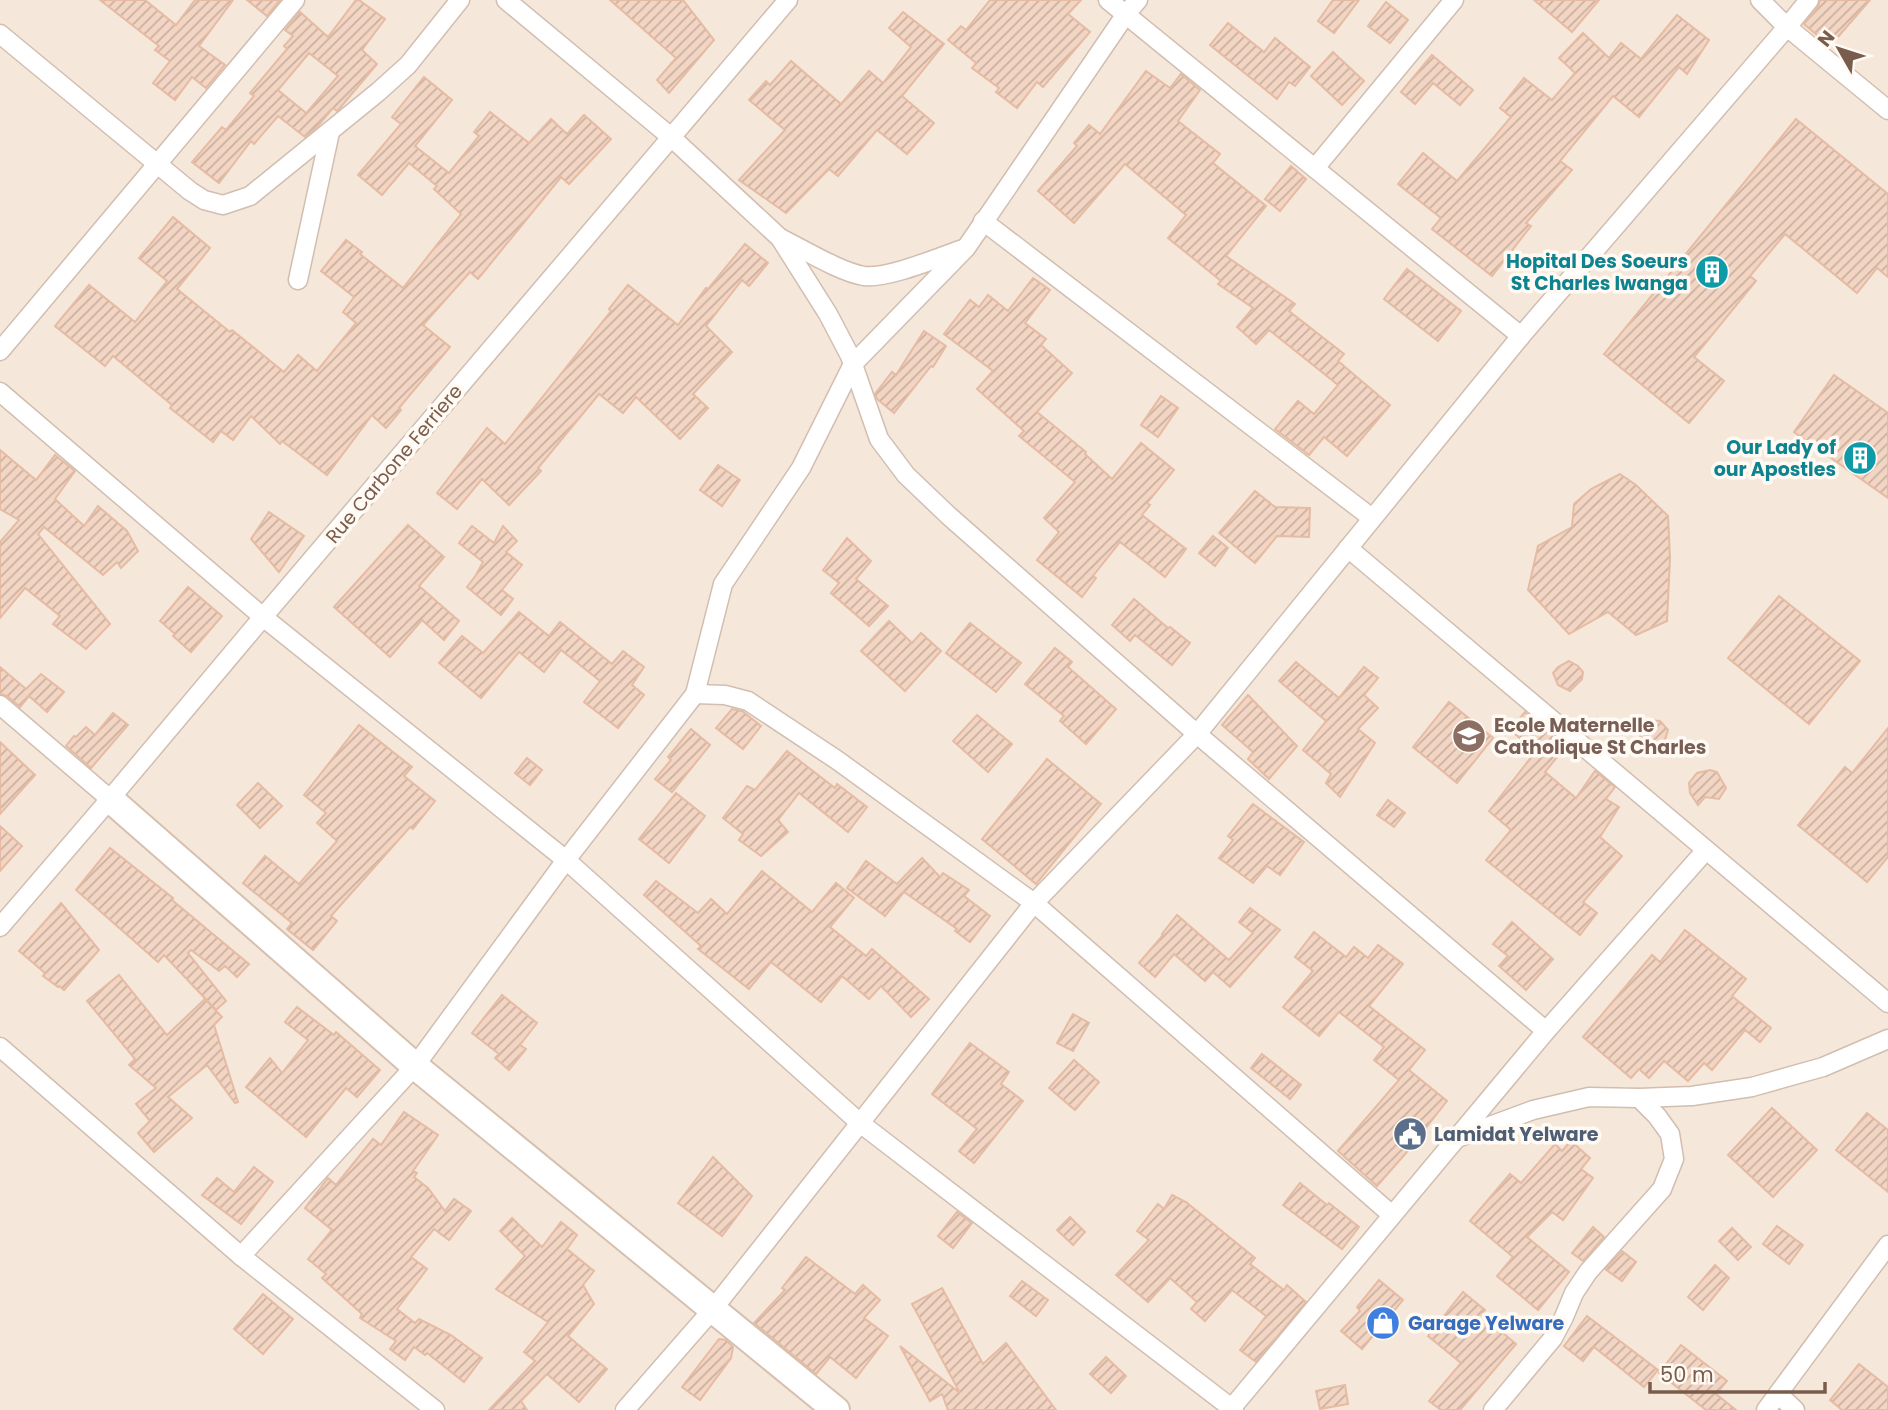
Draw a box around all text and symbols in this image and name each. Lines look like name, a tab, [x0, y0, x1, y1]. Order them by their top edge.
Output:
north arrow	[1804, 14, 1874, 84]
text: N	[1811, 25, 1841, 53]
place label: Hopital Des Soeurs St Charles Iwanga	[1506, 248, 1688, 297]
building icon: Hopital Des Soeurs St Charles Iwanga	[1693, 253, 1731, 291]
street label: Rue Carbone Ferriere	[319, 379, 469, 549]
place label: Our Lady of our Apostles	[1714, 434, 1836, 483]
building icon: Our Lady of our Apostles	[1841, 439, 1879, 477]
place label: Ecole Maternelle Catholique St Charles	[1494, 712, 1706, 761]
school or university icon: Ecole Maternelle Catholique St Charles	[1450, 717, 1488, 755]
public building icon: Lamidat Yelware	[1391, 1115, 1429, 1153]
place label: Lamidat Yelware	[1434, 1121, 1599, 1148]
shop icon: Garage Yelware	[1364, 1304, 1402, 1342]
place label: Garage Yelware	[1408, 1310, 1565, 1337]
scale bar	[1650, 1350, 1825, 1394]
text: 50 m	[1660, 1360, 1714, 1389]

